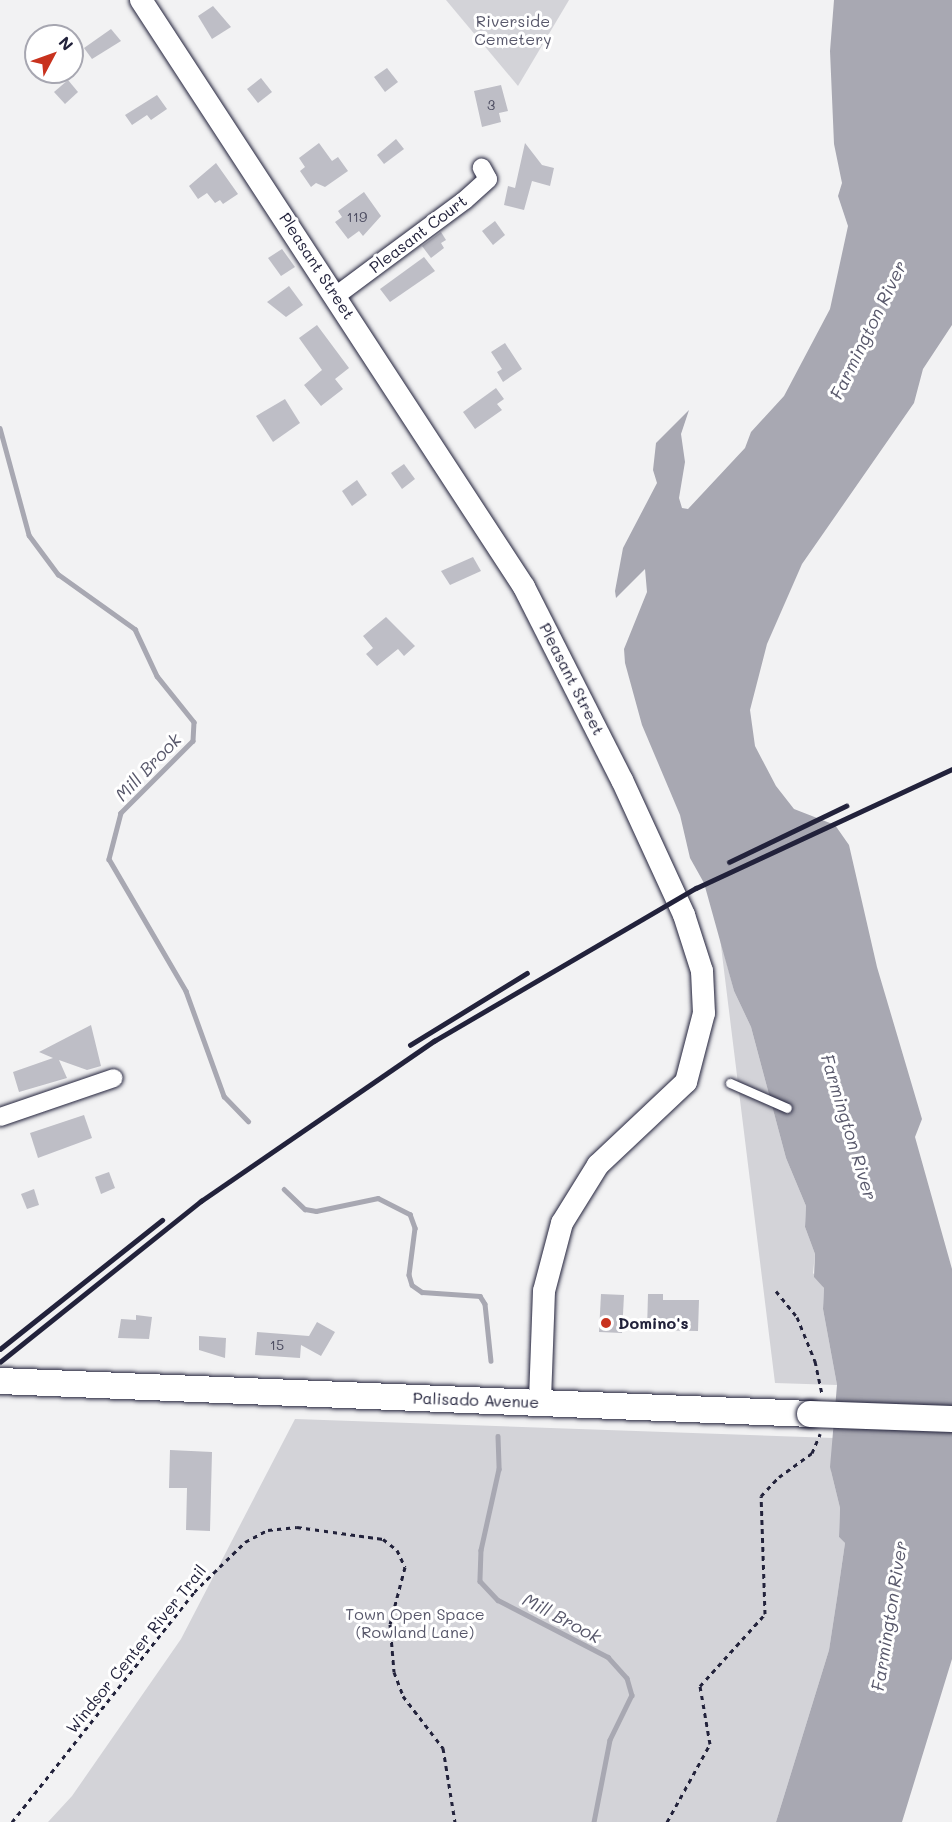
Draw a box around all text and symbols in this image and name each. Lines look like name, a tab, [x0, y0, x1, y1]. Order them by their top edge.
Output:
park label: Riverside Cemetery	[474, 11, 552, 49]
north arrow	[24, 24, 84, 84]
text: N	[55, 32, 78, 55]
house number: 3	[487, 97, 495, 113]
street label: Pleasant Court	[365, 191, 471, 277]
street label: Pleasant Street	[275, 209, 359, 323]
house number: 119	[347, 209, 367, 225]
water label: Farmington River	[825, 257, 911, 403]
street label: Pleasant Street	[535, 620, 609, 738]
water label: Mill Brook	[110, 729, 186, 805]
water label: Farmington River	[817, 1051, 881, 1203]
place label: Domino's	[618, 1313, 689, 1333]
marker: Domino's	[599, 1316, 613, 1330]
house number: 15	[270, 1337, 284, 1353]
street label: Palisado Avenue	[412, 1388, 540, 1412]
water label: Farmington River	[866, 1539, 912, 1693]
street label: Windsor Center River Trail	[62, 1561, 210, 1737]
water label: Mill Brook	[519, 1588, 605, 1648]
park label: Town Open Space (Rowland Lane)	[345, 1604, 485, 1642]

